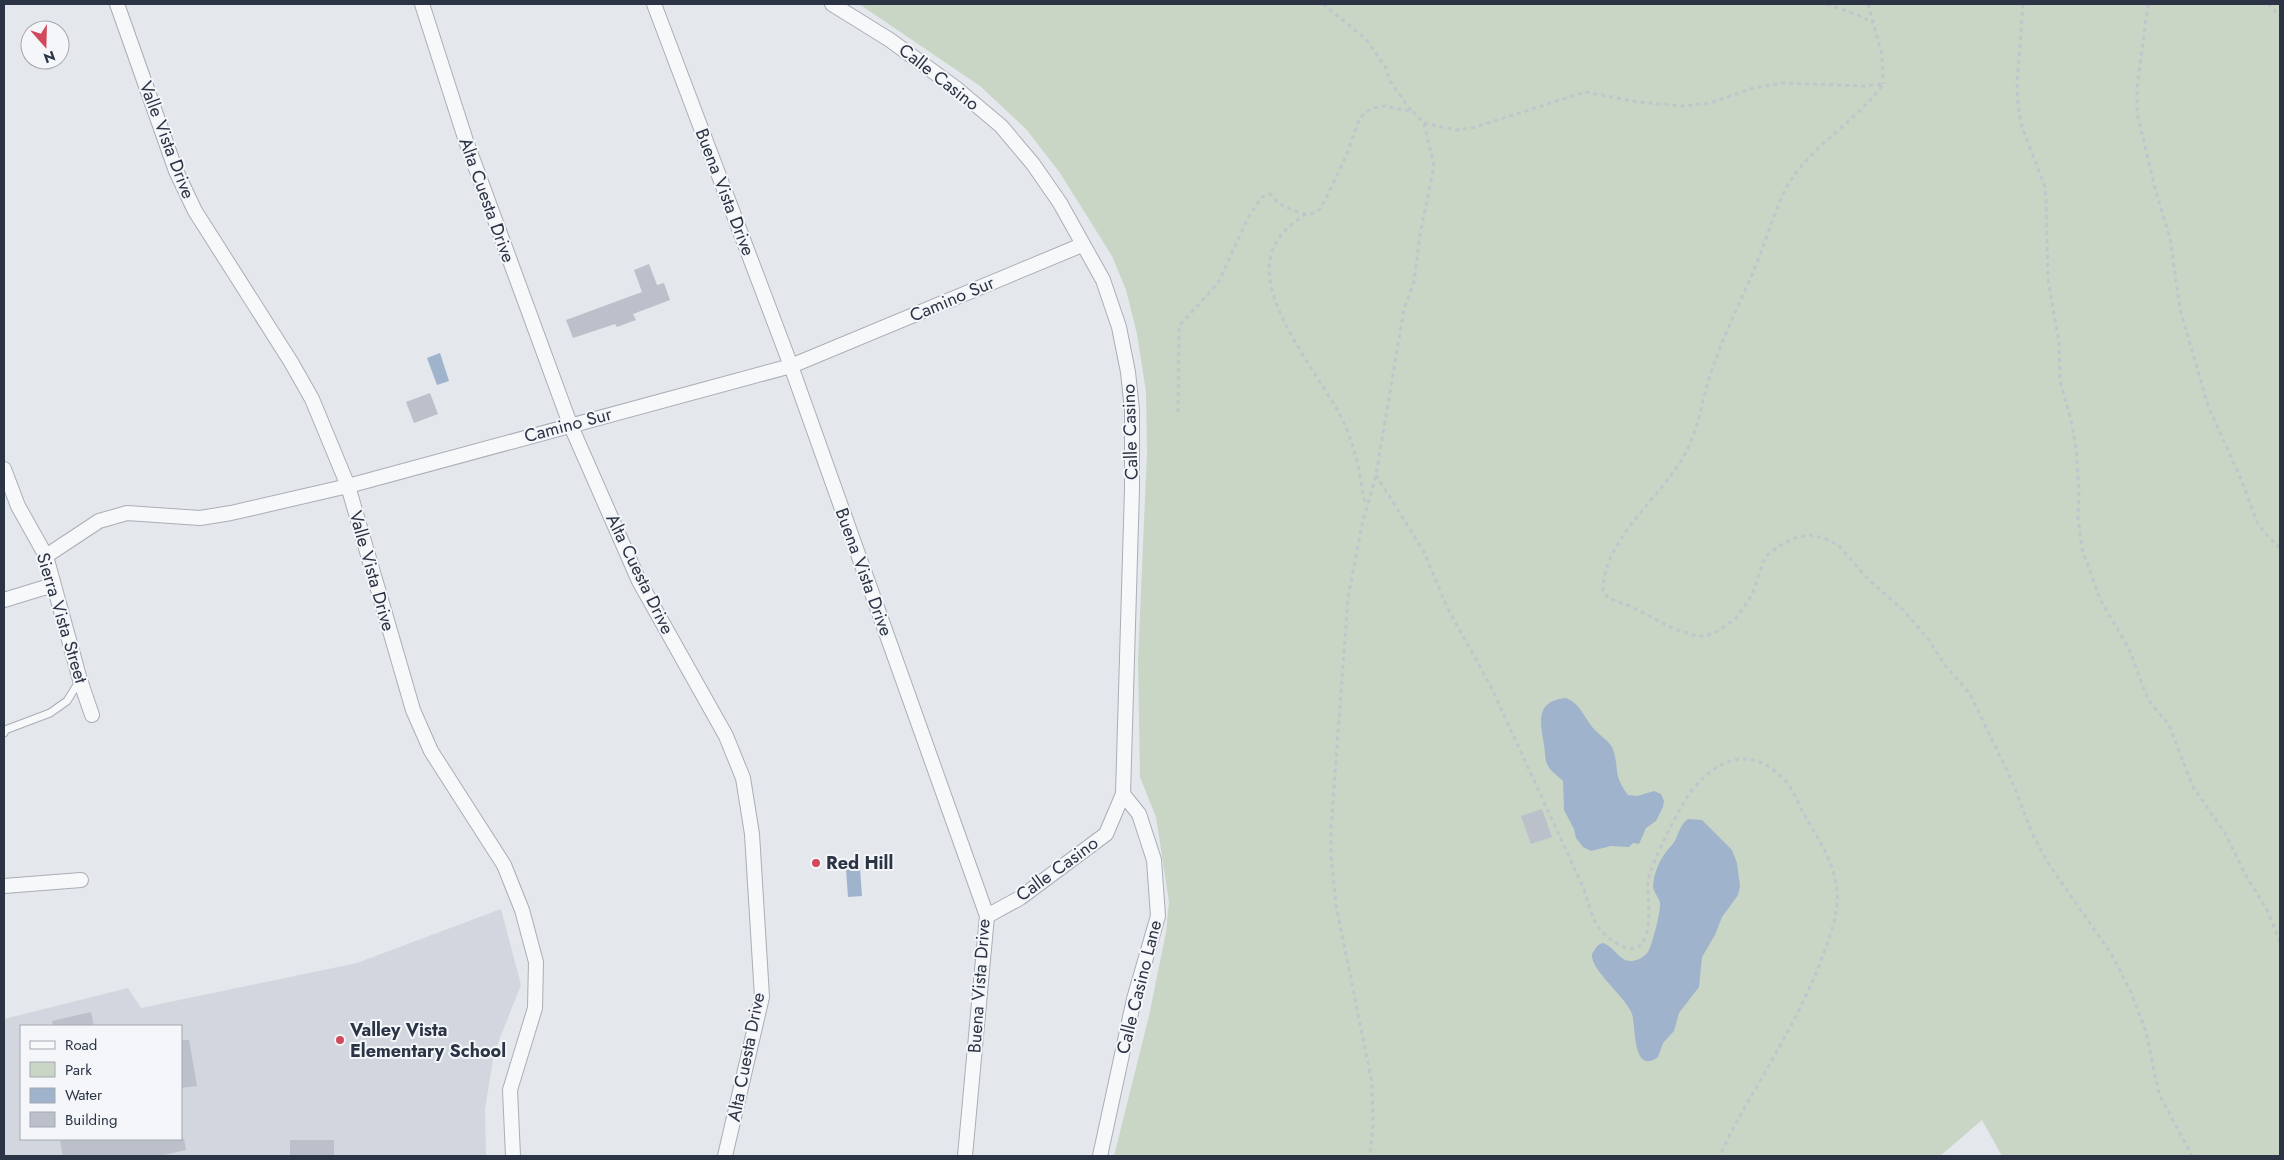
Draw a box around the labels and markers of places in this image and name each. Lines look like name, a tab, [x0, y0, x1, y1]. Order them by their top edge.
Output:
place label: Red Hill	[826, 850, 893, 876]
marker: Red Hill	[810, 857, 822, 869]
place label: Valley Vista Elementary School	[349, 1017, 506, 1064]
marker: Valley Vista Elementary School	[334, 1034, 346, 1046]

